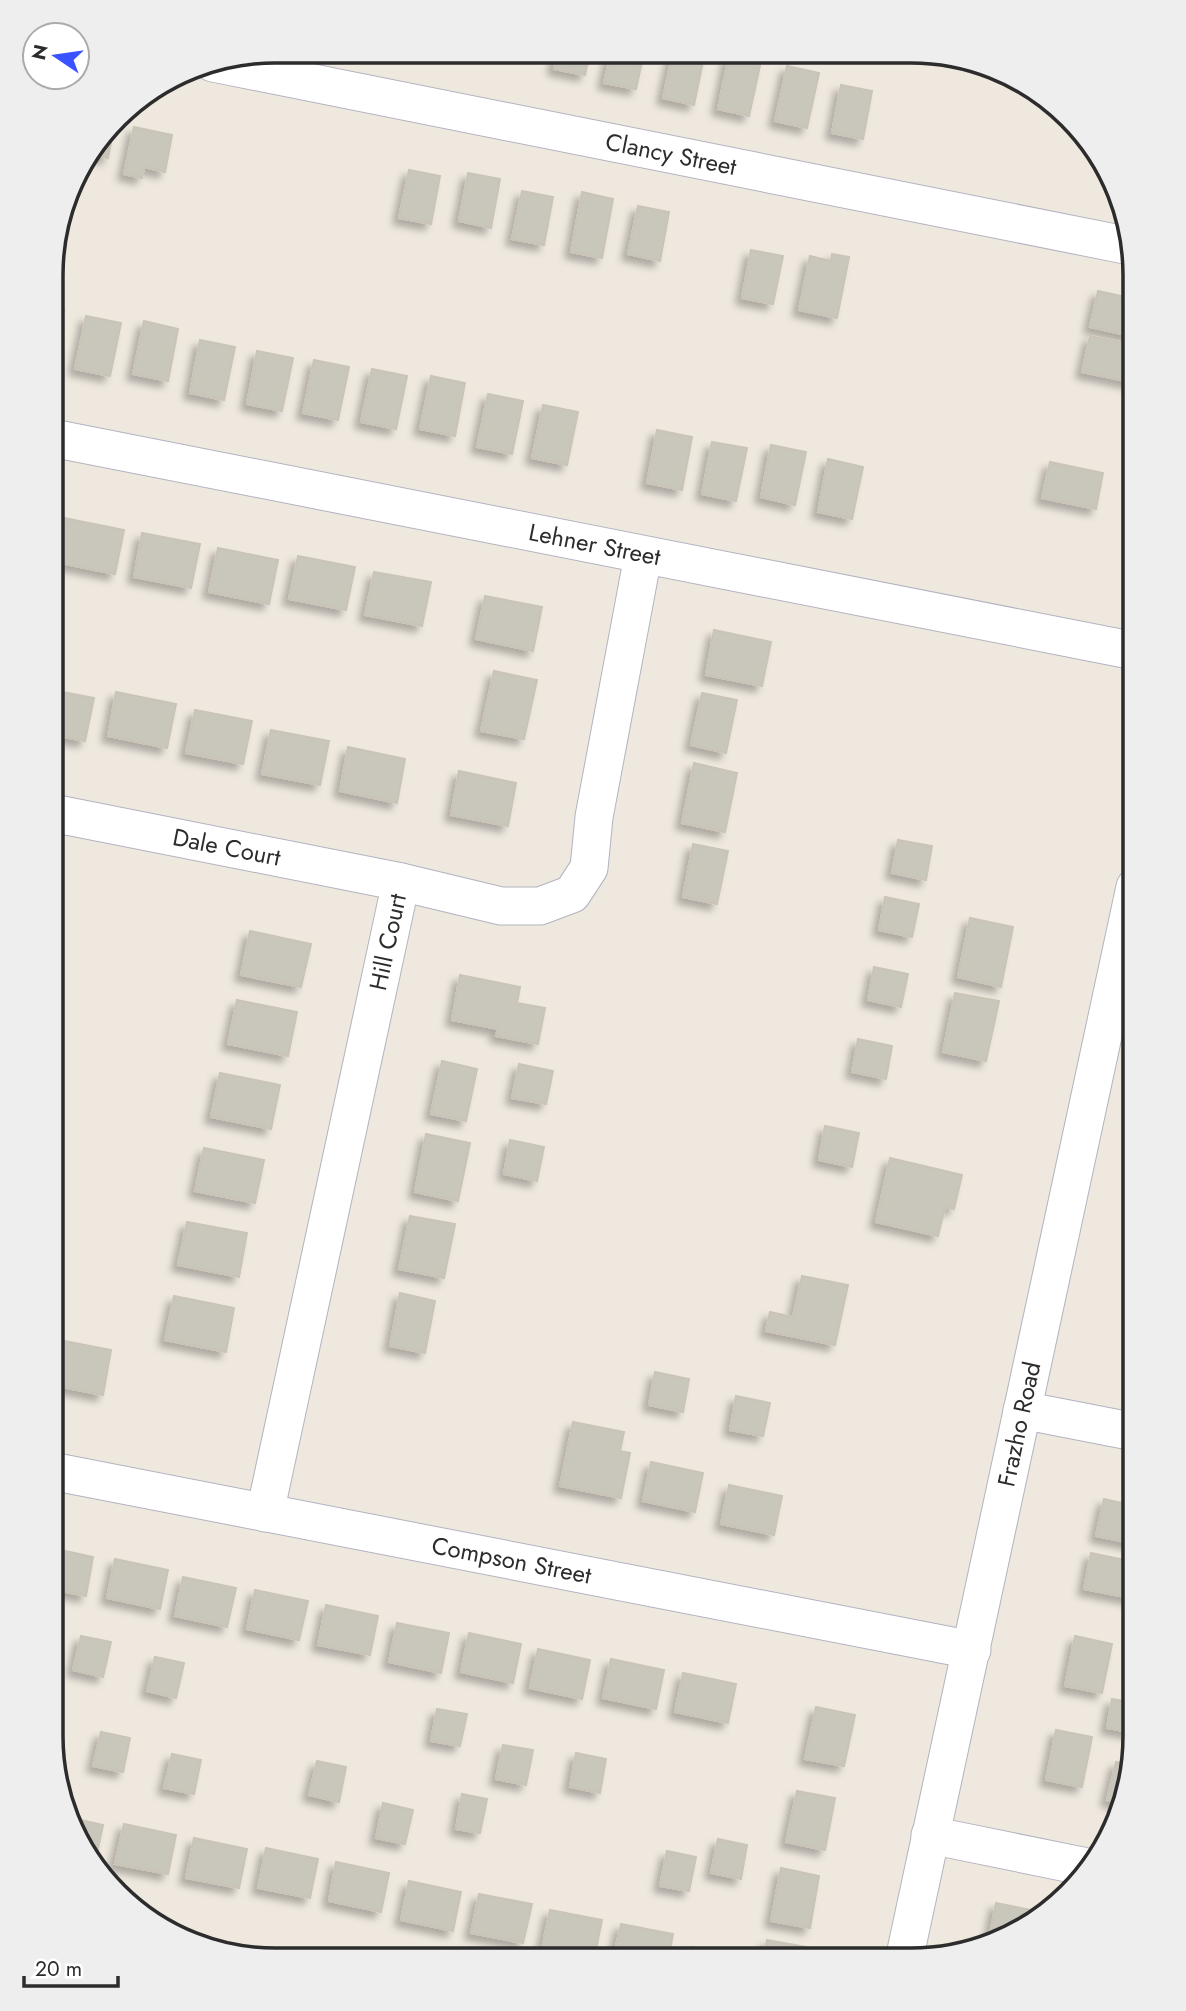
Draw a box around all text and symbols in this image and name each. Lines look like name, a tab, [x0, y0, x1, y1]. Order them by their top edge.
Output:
north arrow	[21, 21, 91, 91]
text: N	[25, 42, 55, 63]
street label: Clancy Street	[603, 124, 740, 184]
street label: Lehner Street	[526, 514, 664, 574]
street label: Dale Court	[170, 819, 284, 875]
street label: Hill Court	[360, 890, 415, 994]
street label: Frazho Road	[988, 1358, 1049, 1490]
street label: Compson Street	[429, 1527, 595, 1593]
scale bar	[24, 1944, 119, 1988]
text: 20 m	[35, 1954, 82, 1984]

